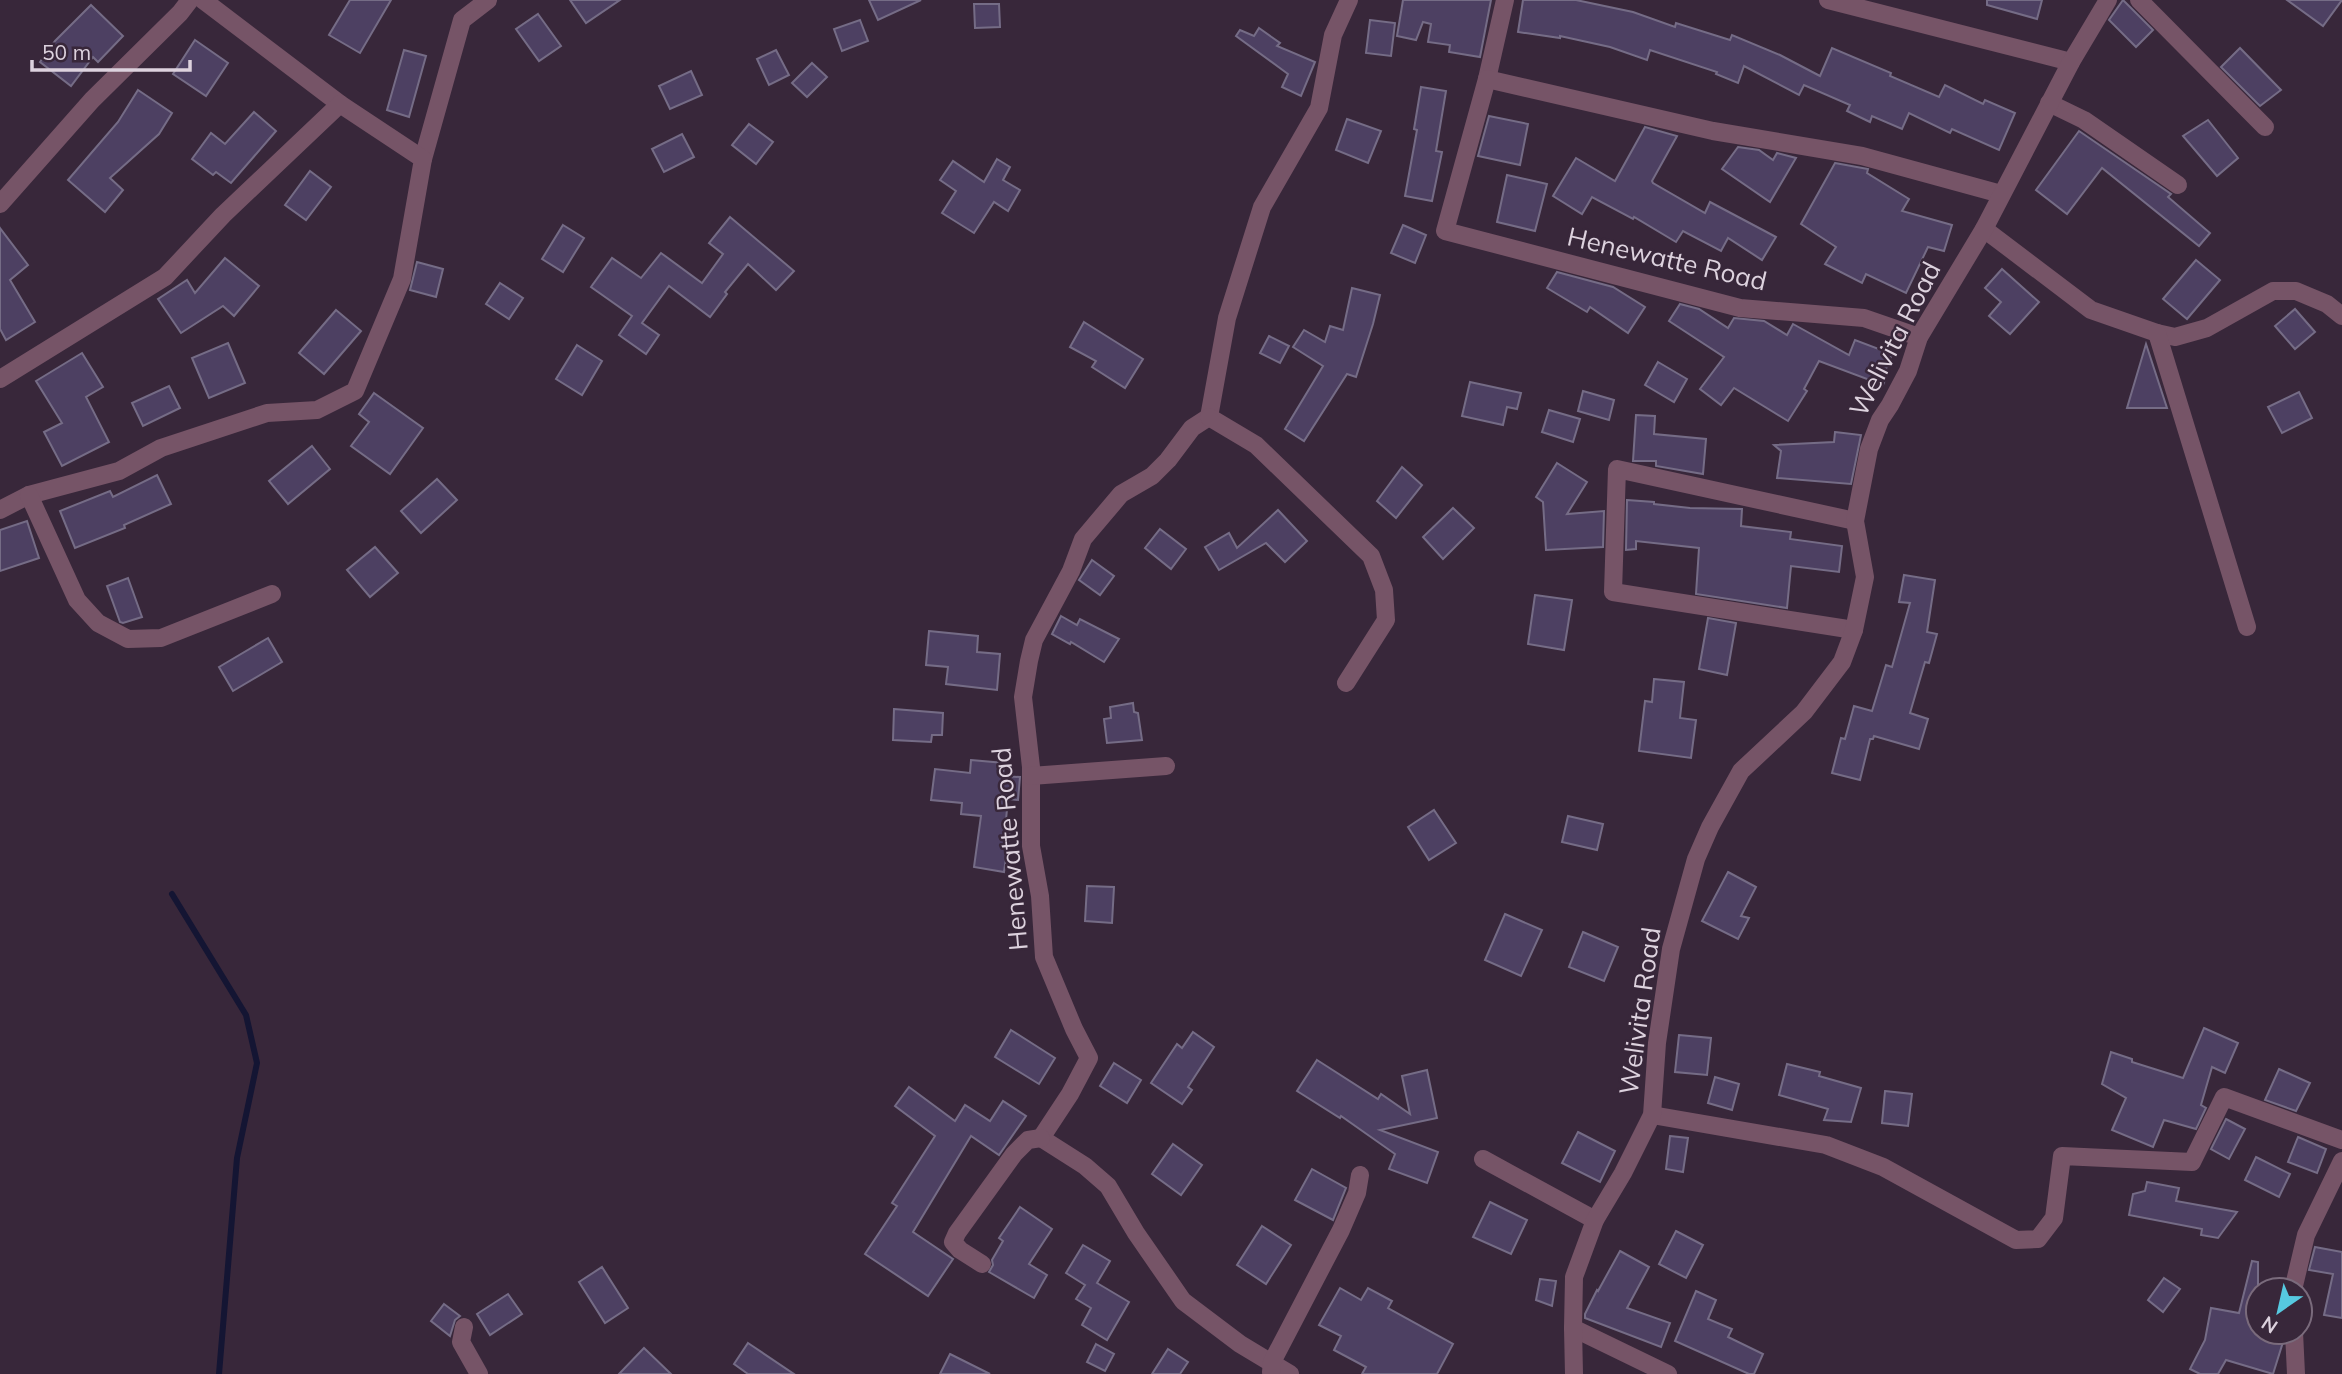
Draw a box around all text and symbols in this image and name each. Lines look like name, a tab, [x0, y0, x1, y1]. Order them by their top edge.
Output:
scale bar	[32, 28, 189, 72]
text: 50 m	[42, 39, 91, 65]
street label: Henewatte Road	[1564, 220, 1770, 297]
street label: Welivita Road	[1841, 256, 1948, 422]
street label: Henewatte Road	[984, 746, 1035, 952]
street label: Welivita Road	[1611, 925, 1668, 1097]
north arrow	[2244, 1276, 2314, 1346]
text: N	[2257, 1311, 2282, 1339]

